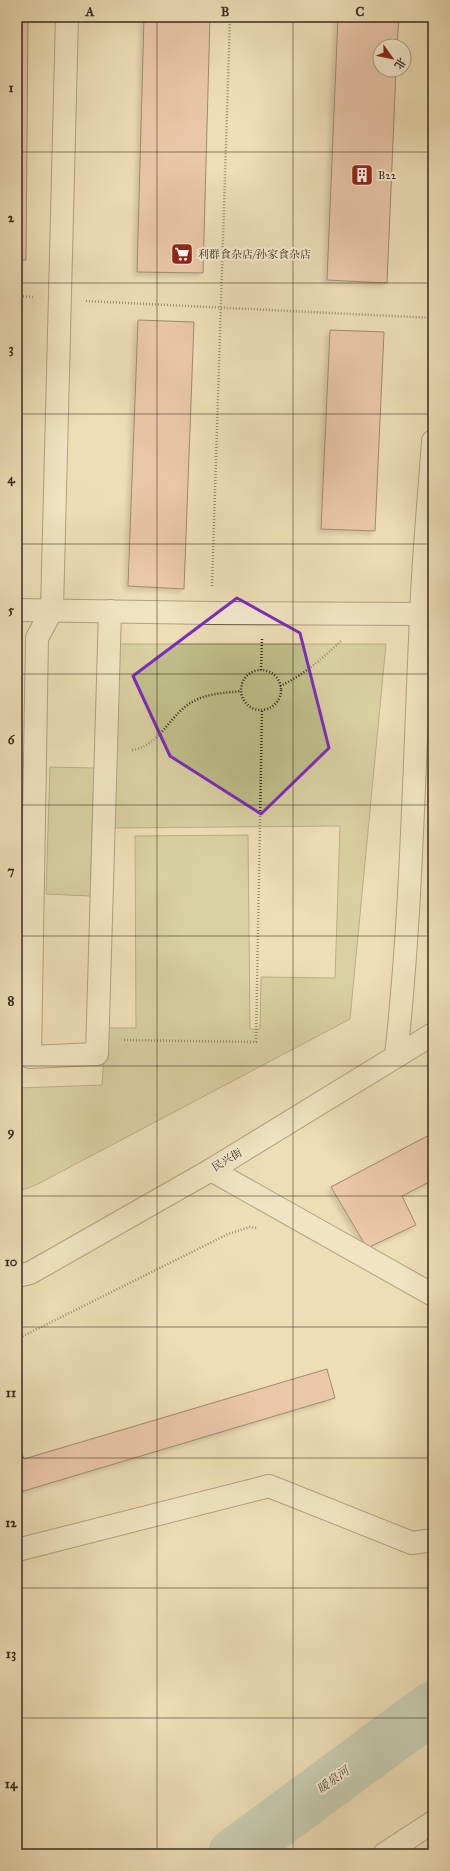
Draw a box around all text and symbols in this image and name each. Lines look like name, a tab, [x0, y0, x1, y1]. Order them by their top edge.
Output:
text: A	[85, 4, 95, 20]
text: B	[221, 4, 230, 20]
text: C	[356, 4, 365, 20]
north arrow	[372, 38, 412, 78]
text: 北	[392, 55, 408, 71]
text: 1	[8, 80, 14, 96]
building icon: B22	[349, 162, 375, 188]
place label: B22	[378, 169, 397, 182]
text: 2	[8, 210, 15, 226]
supermarket icon: 利群食杂店/孙家食杂店	[169, 241, 195, 267]
place label: 利群食杂店/孙家食杂店	[198, 248, 311, 261]
text: 3	[8, 341, 14, 357]
text: 4	[7, 471, 15, 487]
text: 5	[8, 602, 15, 618]
text: 6	[8, 732, 16, 748]
text: 7	[8, 863, 15, 879]
text: 8	[8, 993, 15, 1009]
text: 9	[8, 1124, 15, 1140]
street label: 民兴街	[210, 1146, 244, 1174]
text: 10	[5, 1254, 18, 1270]
text: 11	[6, 1385, 16, 1401]
text: 12	[5, 1515, 17, 1531]
text: 13	[6, 1646, 16, 1662]
water label: 暖泉河	[314, 1763, 353, 1796]
text: 14	[5, 1776, 18, 1792]

